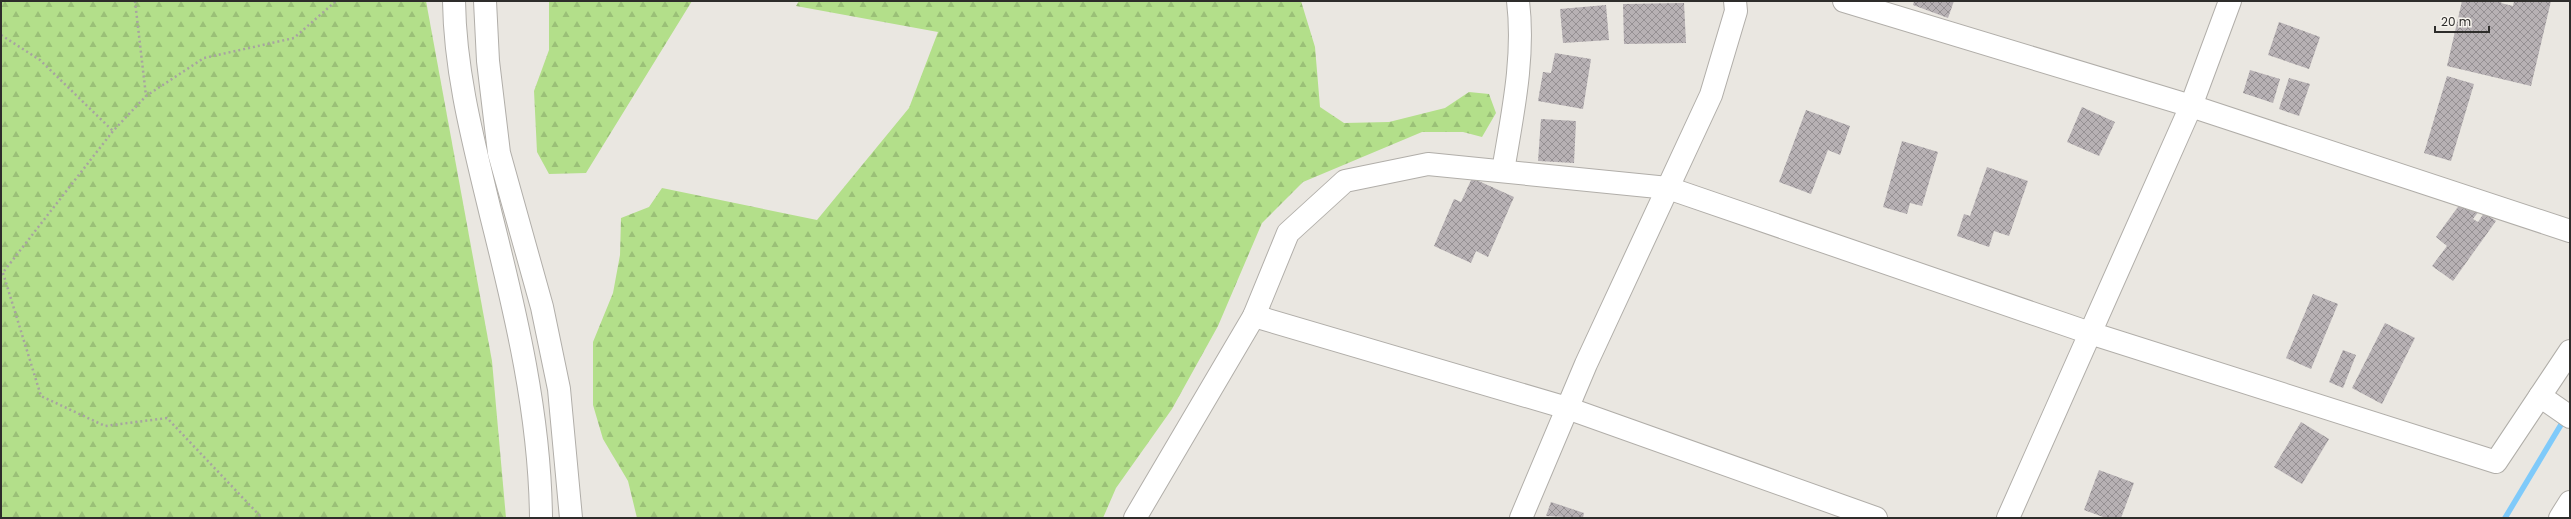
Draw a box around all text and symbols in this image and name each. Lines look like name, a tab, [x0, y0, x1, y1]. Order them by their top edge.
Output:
scale bar	[2435, 8, 2489, 34]
text: 20 m	[2441, 13, 2471, 30]

